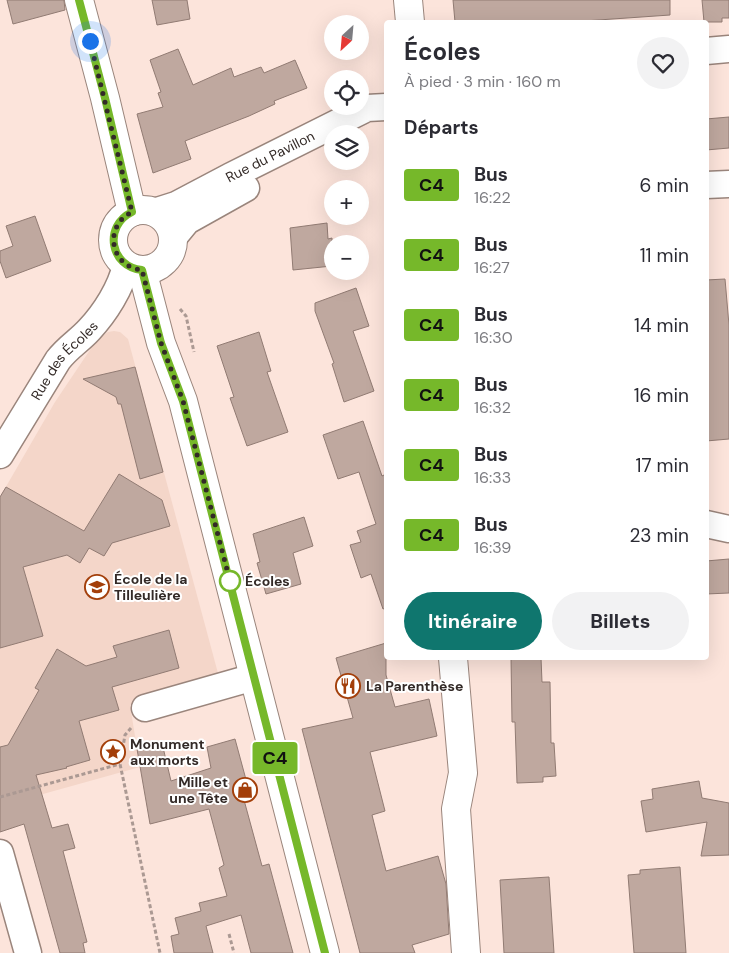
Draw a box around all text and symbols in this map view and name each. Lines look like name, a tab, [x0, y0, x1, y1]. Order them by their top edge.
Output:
north arrow	[324, 15, 369, 60]
map controls	[324, 15, 369, 280]
your location	[78, 29, 103, 54]
text: Écoles	[404, 36, 481, 67]
button: heart	[637, 37, 689, 89]
button: locate	[324, 70, 369, 115]
text: À pied · 3 min · 160 m	[404, 71, 561, 92]
text: Départs	[404, 115, 479, 140]
button: layers	[324, 125, 369, 170]
street label: Rue du Pavillon	[223, 127, 318, 186]
text: Bus	[474, 162, 508, 187]
text: C4	[419, 173, 444, 197]
text: 6 min	[640, 173, 689, 198]
button: +	[324, 180, 369, 225]
text: 16:22	[474, 187, 511, 208]
text: Bus	[474, 232, 508, 257]
button: −	[324, 235, 369, 280]
text: C4	[419, 243, 444, 267]
text: 11 min	[640, 243, 689, 268]
text: 16:27	[474, 257, 510, 278]
text: Bus	[474, 302, 508, 327]
text: C4	[419, 313, 444, 337]
text: 14 min	[634, 313, 689, 338]
street label: Rue des Écoles	[27, 317, 102, 403]
text: 16:30	[474, 327, 513, 348]
text: Bus	[474, 372, 508, 397]
text: C4	[419, 383, 444, 407]
text: 16 min	[634, 383, 689, 408]
text: 16:32	[474, 397, 511, 418]
text: Bus	[474, 442, 508, 467]
text: C4	[419, 453, 444, 477]
text: 17 min	[635, 453, 689, 478]
text: 16:33	[474, 467, 511, 488]
text: Bus	[474, 512, 508, 537]
text: C4	[419, 523, 444, 547]
text: 23 min	[629, 523, 689, 548]
text: 16:39	[474, 537, 511, 558]
place label: École de la Tilleulière	[114, 570, 188, 604]
marker: Écoles	[219, 570, 241, 592]
place label: Écoles	[245, 572, 290, 590]
school or university icon: École de la Tilleulière	[84, 574, 110, 600]
button: Itinéraire	[404, 592, 542, 650]
button: Billets	[552, 592, 689, 650]
restaurant icon: La Parenthèse	[335, 673, 361, 699]
place label: La Parenthèse	[366, 677, 463, 695]
place label: Monument aux morts	[130, 735, 205, 769]
place icon: Monument aux morts	[100, 739, 126, 765]
line badge: C4	[252, 742, 298, 774]
text: C4	[263, 746, 287, 770]
place label: Mille et une Tête	[169, 773, 228, 807]
shop icon: Mille et une Tête	[232, 777, 258, 803]

